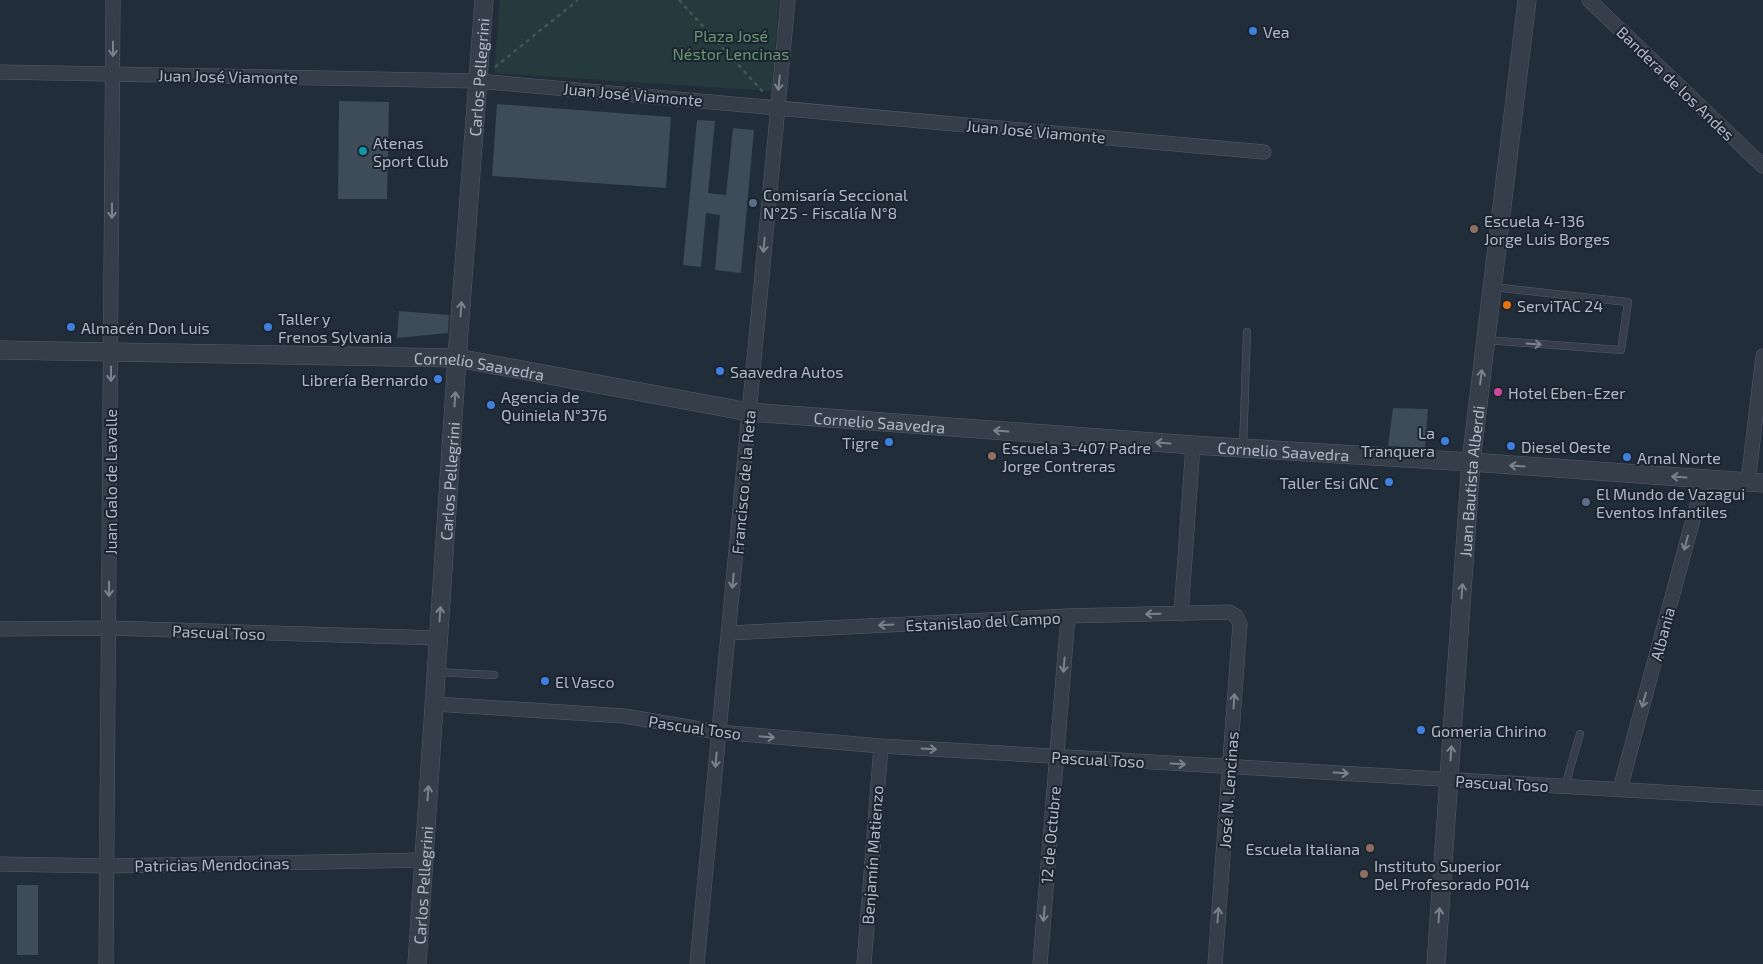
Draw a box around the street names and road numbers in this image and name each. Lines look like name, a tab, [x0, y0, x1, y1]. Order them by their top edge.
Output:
street label: Carlos Pellegrini	[464, 17, 492, 137]
street label: Bandera de los Andes	[1613, 22, 1739, 144]
street label: Juan José Viamonte	[158, 65, 298, 87]
street label: Juan José Viamonte	[562, 78, 704, 110]
street label: Juan José Viamonte	[965, 115, 1107, 147]
street label: Cornelio Saavedra	[414, 348, 546, 384]
street label: Juan Bautista Alberdi	[1455, 404, 1487, 558]
street label: Cornelio Saavedra	[813, 407, 946, 436]
street label: Juan Galo de Lavalle	[101, 409, 120, 555]
street label: Francisco de la Reta	[727, 409, 759, 555]
street label: Carlos Pellegrini	[435, 421, 462, 541]
street label: Cornelio Saavedra	[1217, 437, 1350, 464]
street label: Albania	[1646, 605, 1678, 663]
street label: Estanislao del Campo	[905, 607, 1061, 635]
street label: Pascual Toso	[172, 621, 266, 643]
street label: Pascual Toso	[647, 711, 743, 743]
street label: José N. Lencinas	[1214, 731, 1242, 849]
street label: Pascual Toso	[1051, 747, 1145, 771]
street label: Pascual Toso	[1455, 771, 1549, 795]
street label: Benjamín Matienzo	[858, 785, 887, 925]
street label: 12 de Octubre	[1036, 785, 1064, 885]
street label: Carlos Pellegrini	[409, 825, 436, 945]
street label: Patricias Mendocinas	[134, 853, 290, 875]

